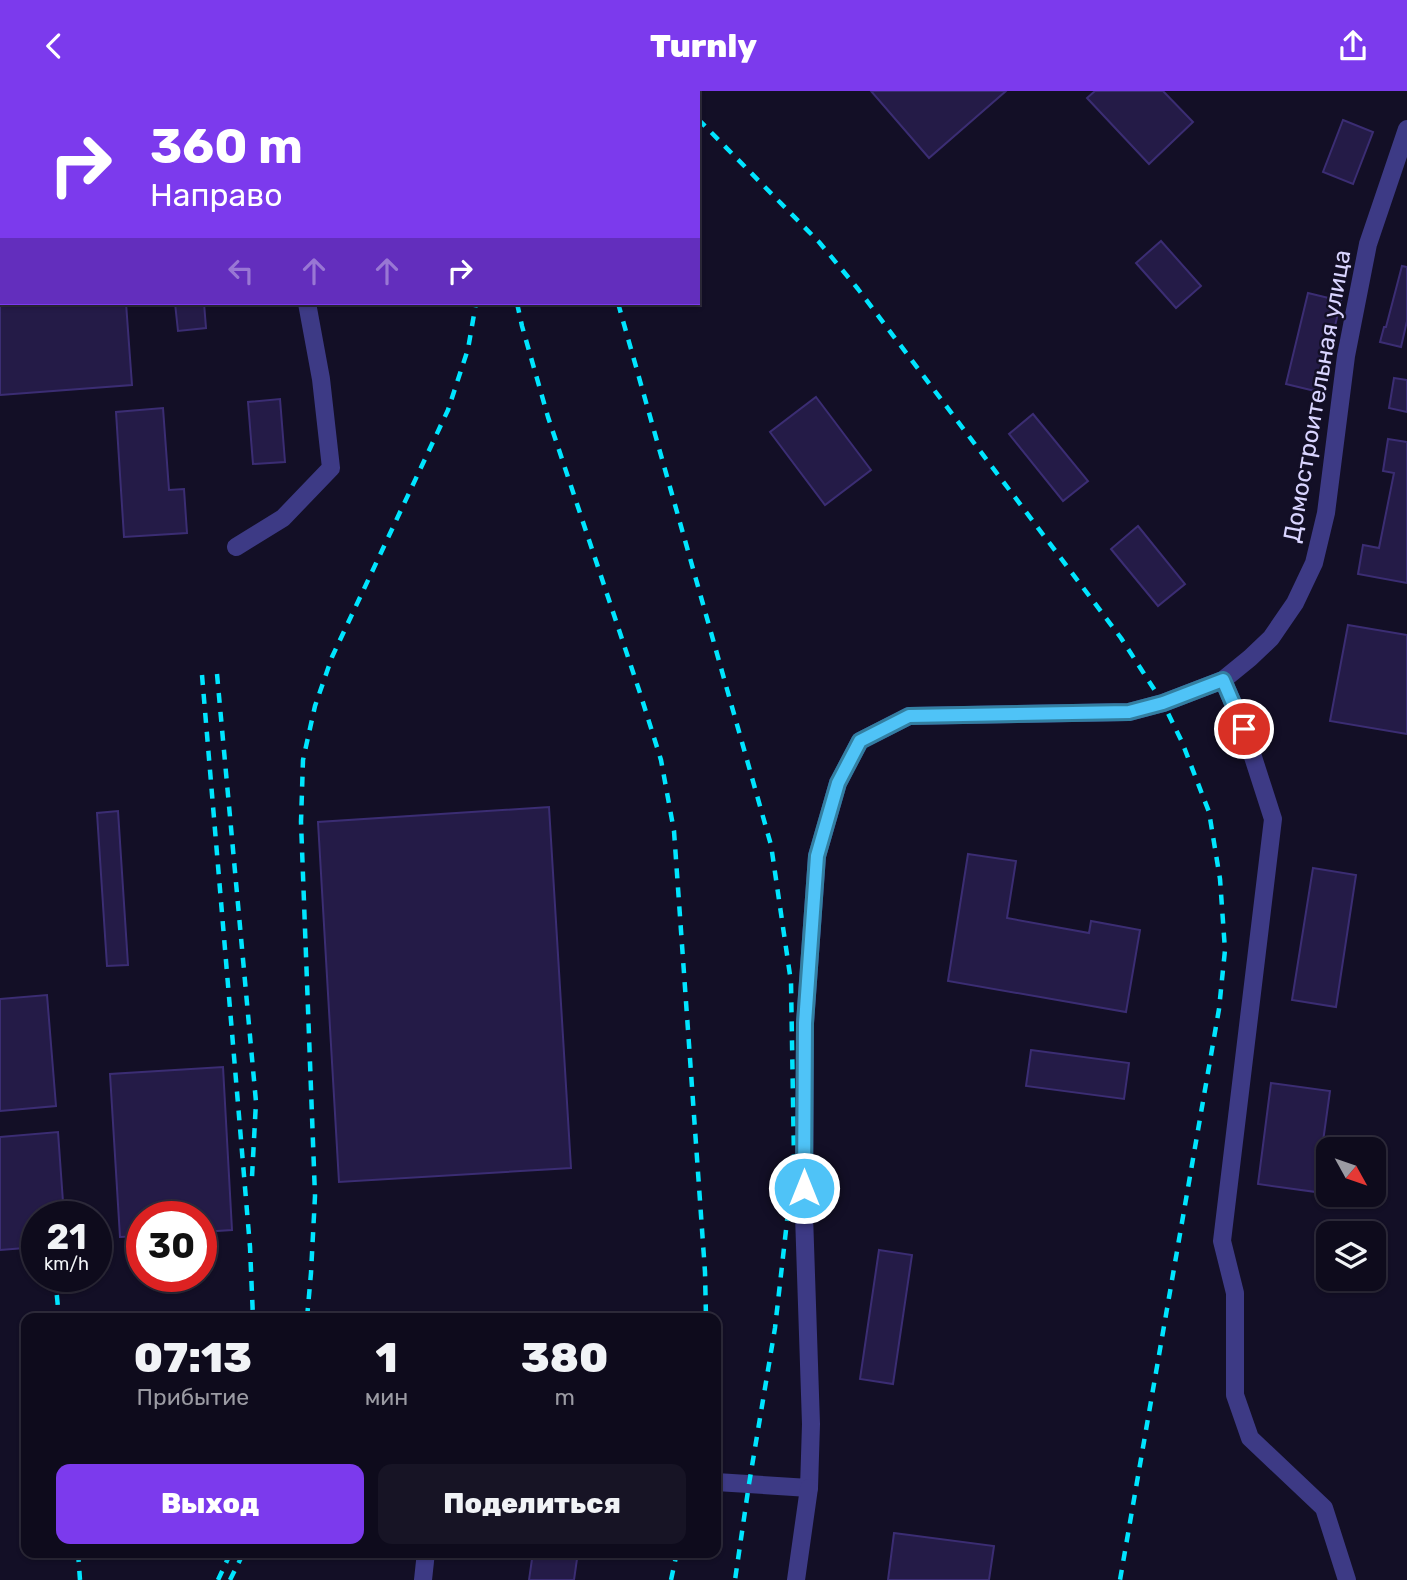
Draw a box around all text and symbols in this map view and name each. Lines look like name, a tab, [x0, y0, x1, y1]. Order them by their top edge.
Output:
icon: back	[35, 27, 73, 65]
text: Turnly	[650, 27, 757, 65]
icon: share	[1334, 27, 1372, 65]
text: 360 m	[150, 117, 303, 175]
icon: right	[35, 119, 126, 210]
text: Направо	[150, 176, 283, 214]
street label: Домостроительная улица	[1277, 248, 1357, 544]
icon: left	[222, 252, 260, 290]
icon: ahead	[295, 252, 333, 290]
icon: ahead	[368, 252, 406, 290]
icon: right	[441, 252, 479, 290]
pin	[1214, 699, 1274, 759]
icon: arrive	[1225, 710, 1263, 748]
north arrow	[1316, 1137, 1386, 1207]
map controls	[1316, 1137, 1386, 1291]
position arrow	[767, 1151, 841, 1225]
speed limit sign: 30	[126, 1201, 217, 1292]
text: 21	[46, 1216, 87, 1258]
button: layers	[1316, 1221, 1386, 1291]
text: km/h	[44, 1253, 89, 1275]
text: 07:13	[134, 1333, 252, 1383]
text: 1	[375, 1333, 398, 1383]
text: 380	[521, 1333, 608, 1383]
text: Прибытие	[137, 1383, 249, 1411]
text: мин	[365, 1383, 408, 1411]
text: m	[554, 1383, 575, 1411]
button: Выход	[56, 1464, 364, 1544]
button: Поделиться	[378, 1464, 686, 1544]

